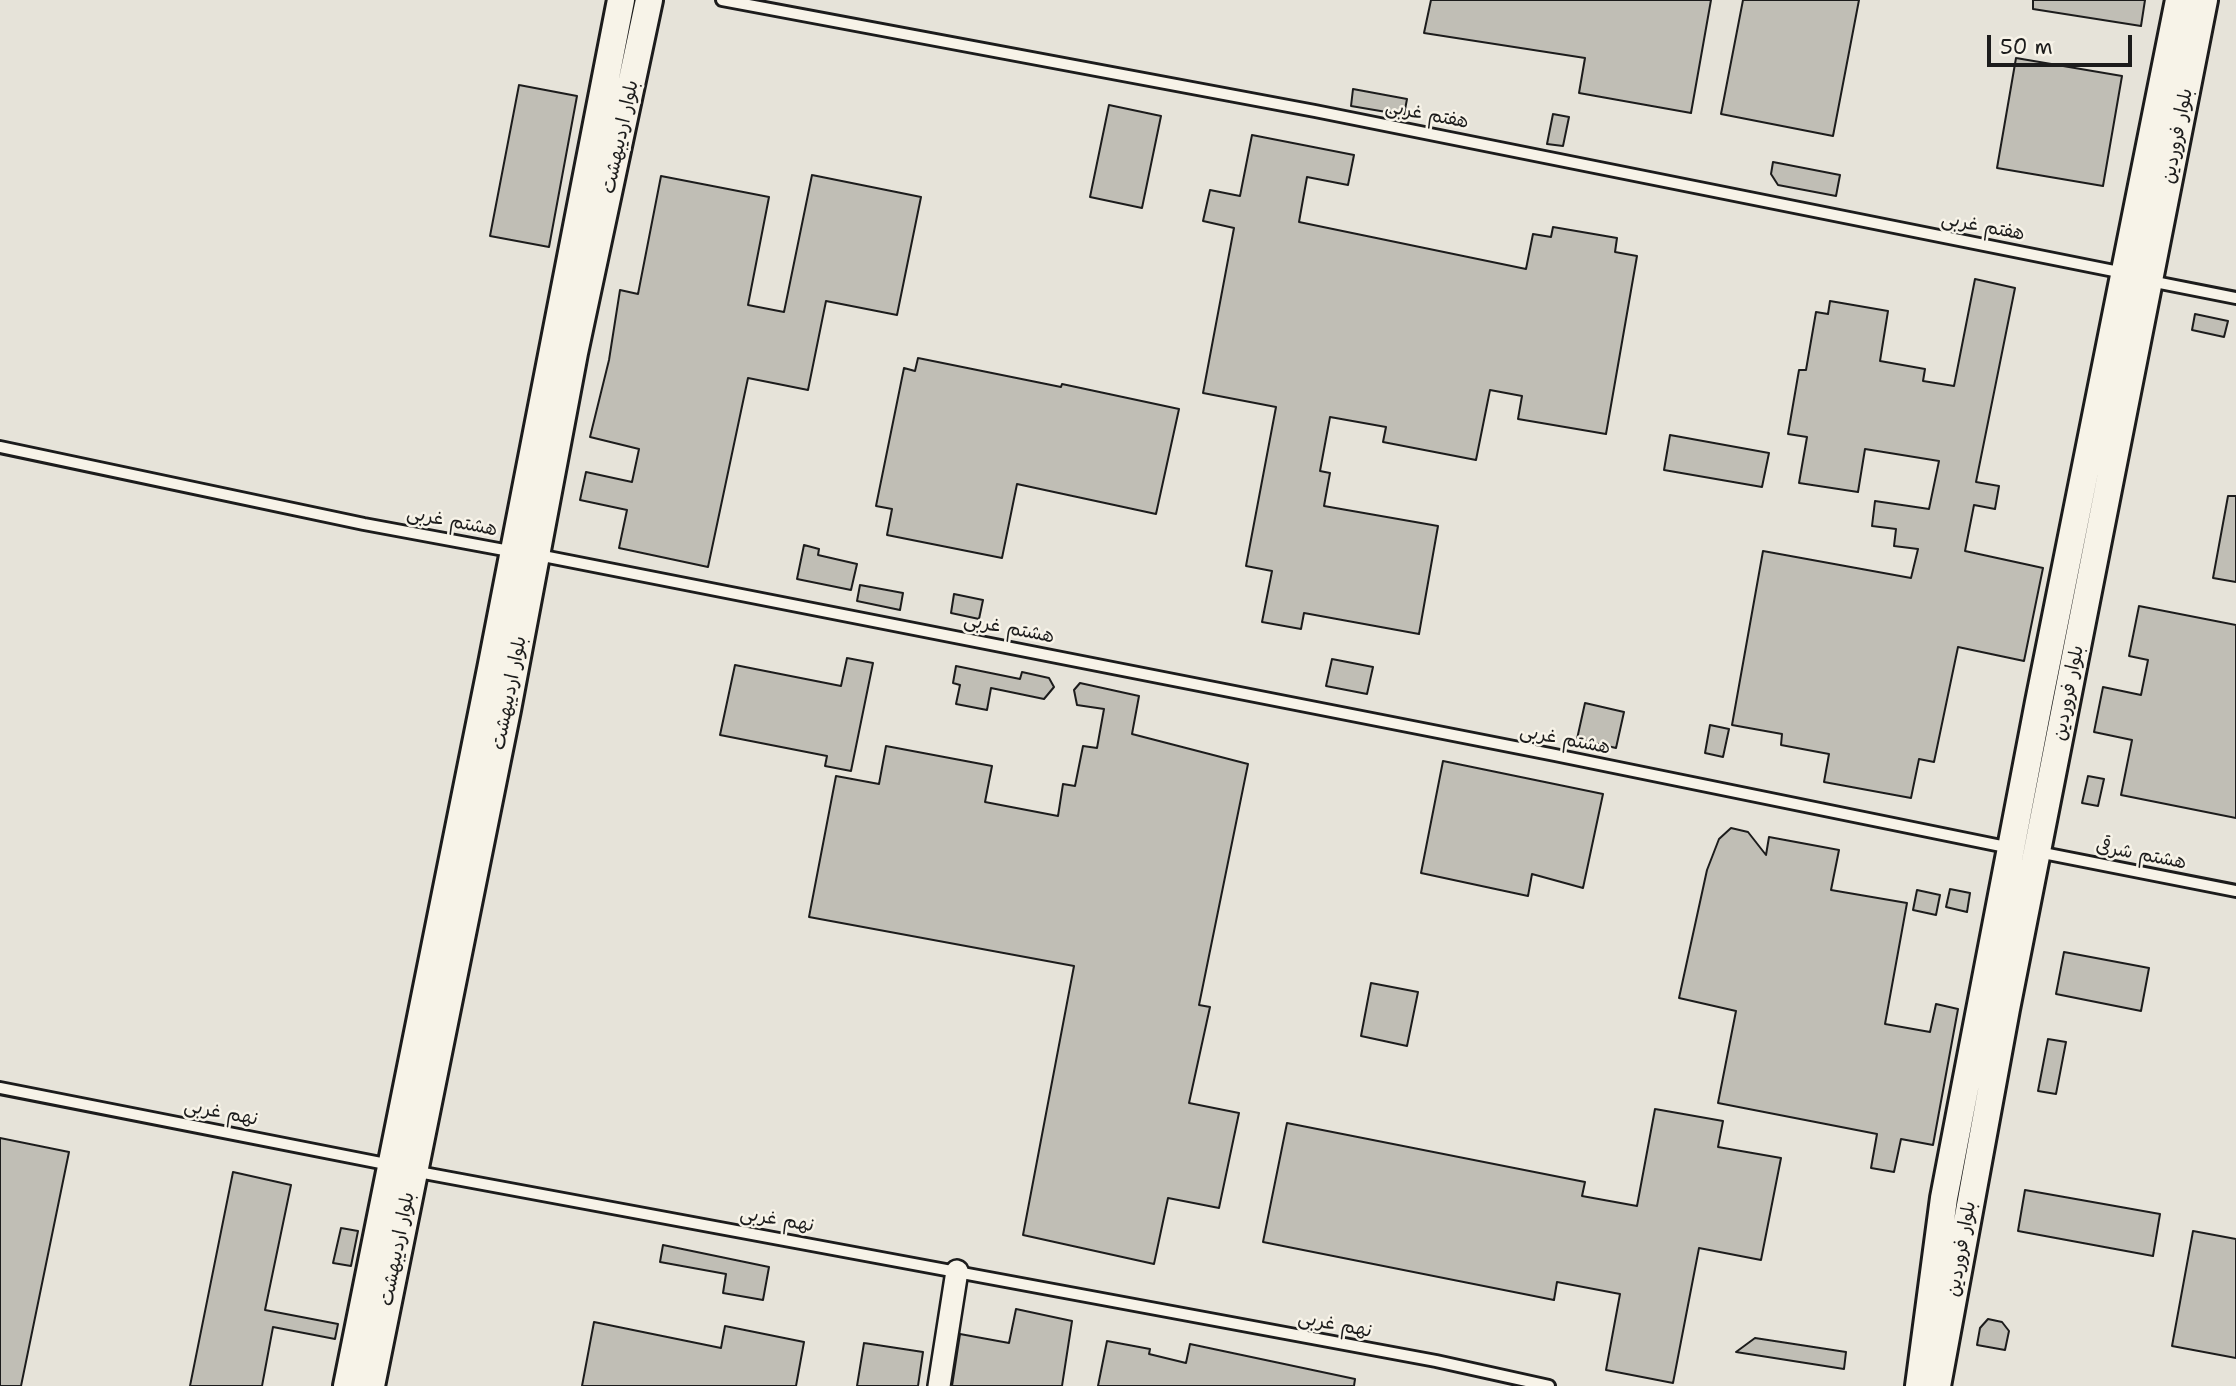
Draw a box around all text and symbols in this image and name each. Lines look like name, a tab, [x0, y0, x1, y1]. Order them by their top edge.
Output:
scale bar	[1991, 21, 2136, 65]
text: 50 m	[2000, 33, 2053, 61]
street label: بلوار اردیبهشت	[598, 78, 644, 196]
street label: بلوار فروردین	[2158, 86, 2198, 186]
street label: هفتم غربی	[1383, 96, 1471, 134]
street label: هفتم غربی	[1939, 208, 2027, 246]
street label: هشتم غربی	[405, 502, 499, 542]
street label: هشتم غربی	[962, 609, 1056, 649]
street label: بلوار اردیبهشت	[488, 634, 532, 752]
street label: بلوار فروردین	[2049, 643, 2089, 743]
street label: هشتم غربی	[1518, 720, 1612, 760]
street label: هشتم شرقی	[2094, 835, 2188, 875]
street label: نهم غربی	[182, 1095, 260, 1131]
street label: بلوار اردیبهشت	[376, 1190, 420, 1308]
street label: بلوار فروردین	[1942, 1199, 1982, 1299]
street label: نهم غربی	[738, 1202, 816, 1238]
street label: نهم غربی	[1296, 1307, 1374, 1343]

